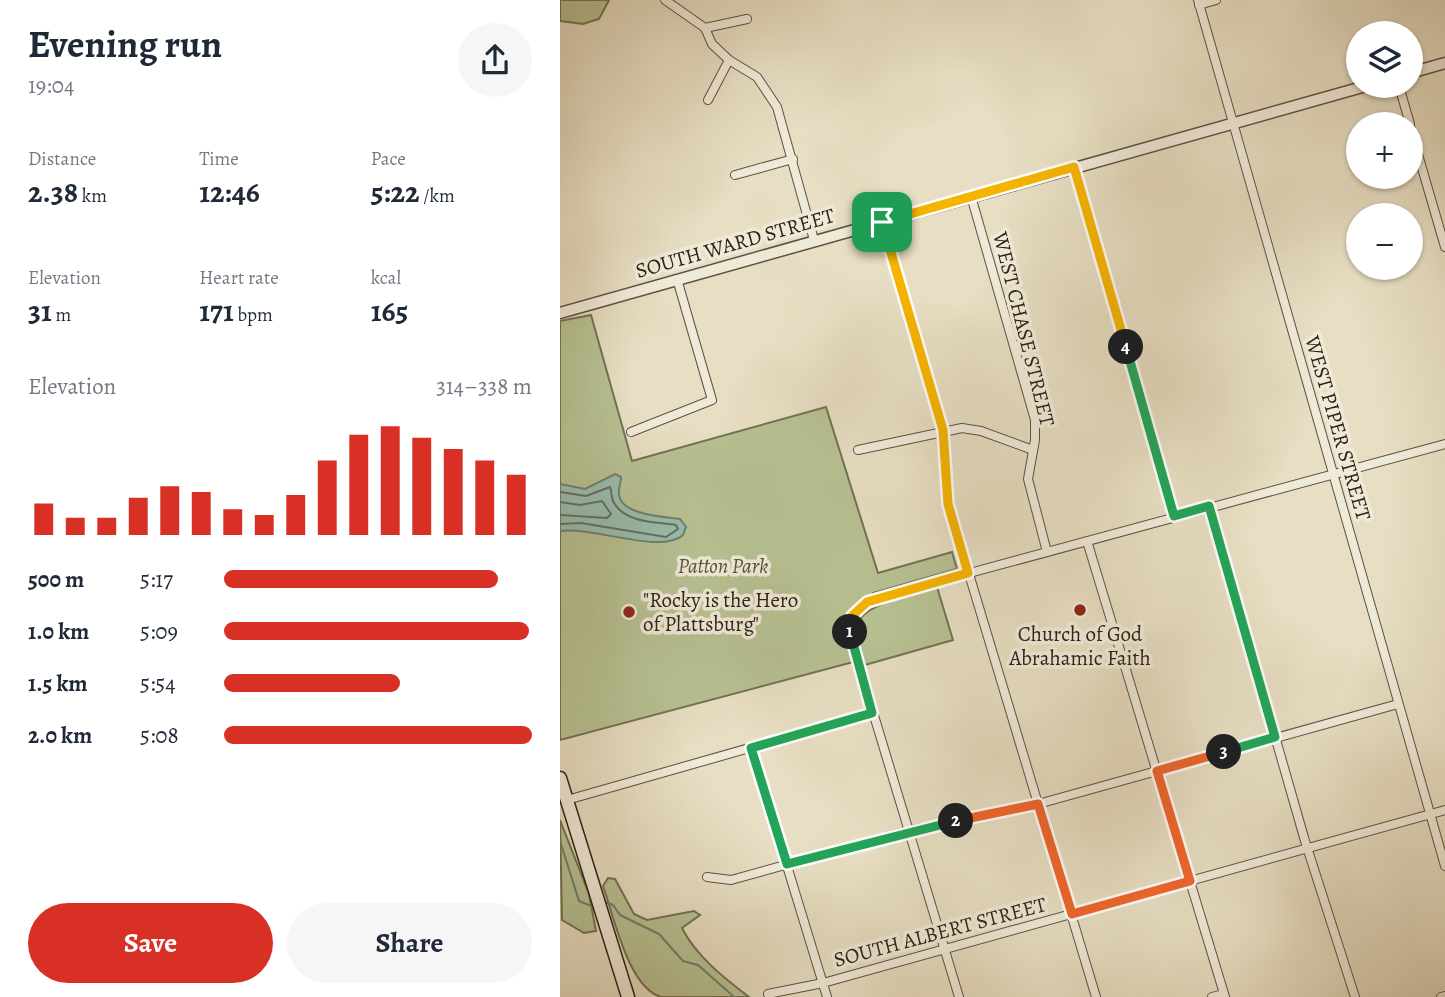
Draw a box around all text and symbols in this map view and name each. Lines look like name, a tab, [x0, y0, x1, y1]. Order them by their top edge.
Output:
text: Evening run	[28, 18, 222, 70]
map controls	[1346, 21, 1423, 280]
button: layers	[1346, 21, 1423, 98]
button: share	[458, 23, 532, 97]
text: 19:04	[28, 70, 74, 101]
button: +	[1346, 112, 1423, 189]
text: Distance	[28, 146, 96, 172]
text: Time	[199, 146, 239, 172]
text: Pace	[371, 146, 406, 172]
text: 2.38	[28, 172, 78, 212]
text: 12:46	[199, 172, 260, 212]
text: 5:22	[371, 172, 420, 212]
text: km	[78, 183, 107, 209]
text: /km	[420, 183, 455, 209]
pin	[852, 192, 912, 252]
street label: SOUTH WARD STREET	[632, 201, 838, 285]
icon: arrive	[863, 203, 901, 241]
button: −	[1346, 203, 1423, 280]
street label: WEST CHASE STREET	[986, 228, 1062, 430]
text: Elevation	[28, 265, 101, 291]
text: Heart rate	[199, 265, 279, 291]
text: kcal	[371, 265, 401, 291]
text: 31	[28, 291, 52, 331]
text: 171	[199, 291, 234, 331]
text: 165	[371, 291, 408, 331]
text: m	[52, 302, 71, 328]
text: bpm	[234, 302, 273, 328]
pin: 4	[1108, 330, 1144, 364]
street label: WEST PIPER STREET	[1298, 332, 1378, 524]
text: 4	[1121, 333, 1130, 359]
text: Elevation	[28, 371, 116, 402]
text: 314–338 m	[436, 371, 532, 402]
park label: Patton Park	[678, 552, 768, 580]
text: 500 m	[28, 564, 84, 595]
text: 5:17	[140, 564, 173, 595]
place label: "Rocky is the Hero of Plattsburg"	[643, 586, 798, 638]
marker: Church of God Abrahamic Faith	[1072, 602, 1088, 618]
marker: "Rocky is the Hero of Plattsburg"	[621, 604, 637, 620]
pin: 1	[832, 614, 868, 650]
text: 1.0 km	[28, 616, 89, 647]
text: 5:09	[140, 616, 178, 647]
text: 1	[846, 618, 853, 644]
place label: Church of God Abrahamic Faith	[1008, 620, 1151, 672]
text: 1.5 km	[28, 668, 88, 699]
text: 5:54	[140, 668, 176, 699]
text: 2.0 km	[28, 720, 92, 751]
text: 5:08	[140, 720, 179, 751]
pin: 3	[1206, 734, 1242, 770]
text: 3	[1219, 738, 1228, 764]
pin: 2	[938, 804, 974, 838]
text: 2	[951, 807, 960, 833]
street label: SOUTH ALBERT STREET	[831, 890, 1050, 974]
button: Save	[28, 903, 273, 983]
button: Share	[287, 903, 532, 983]

